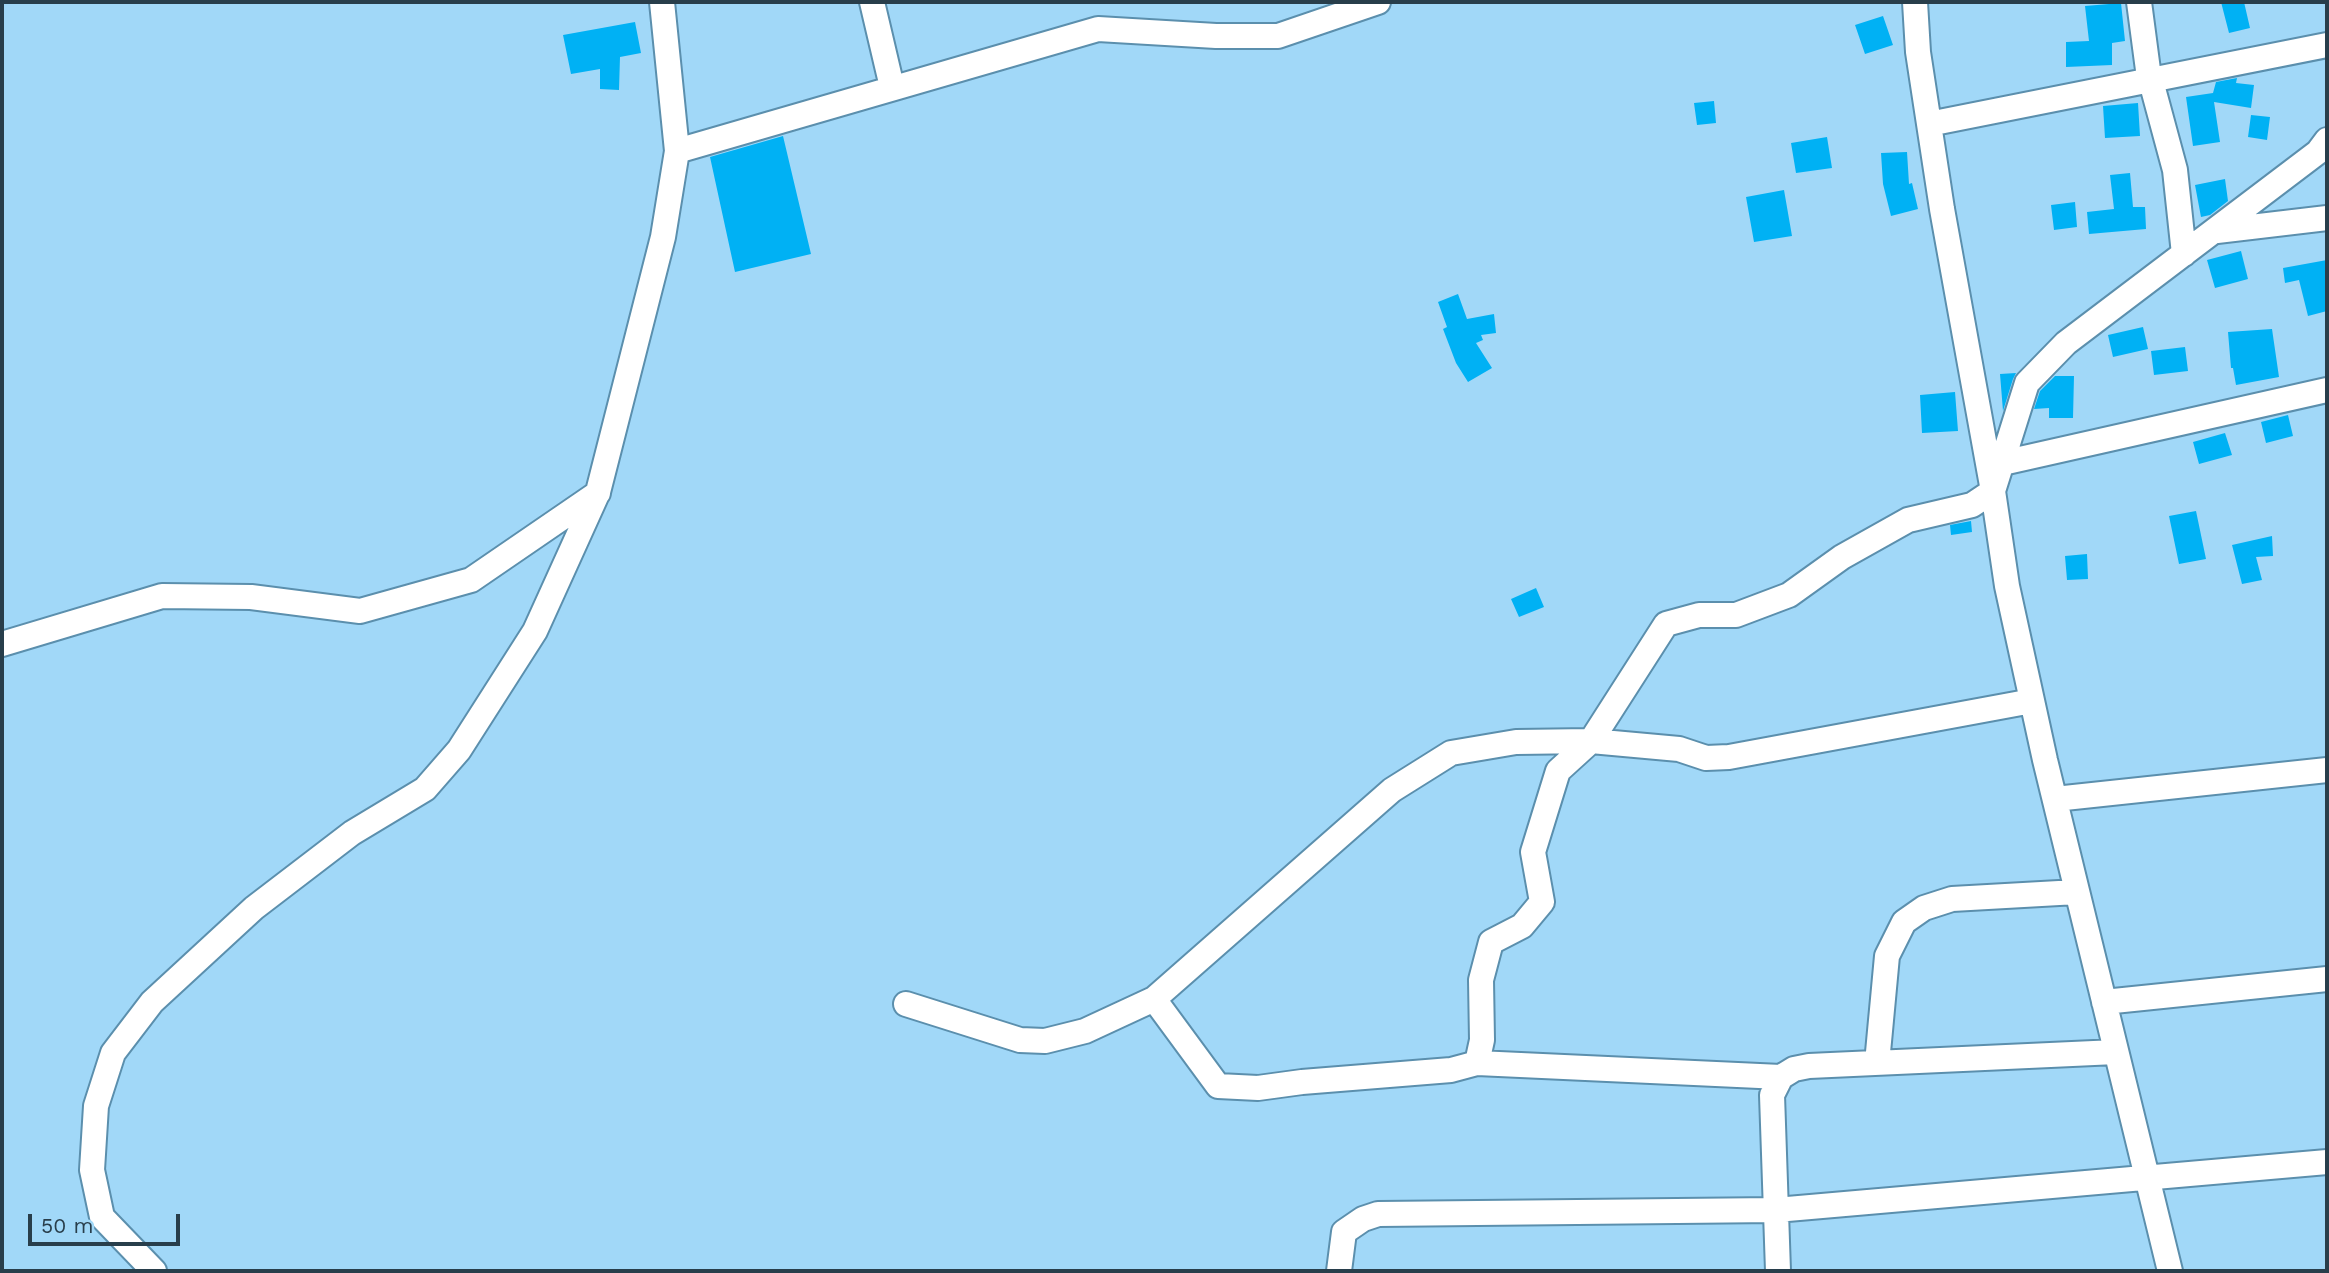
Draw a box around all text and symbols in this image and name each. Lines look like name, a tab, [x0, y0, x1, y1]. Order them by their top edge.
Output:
scale bar	[32, 1200, 184, 1244]
text: 50 m	[41, 1213, 93, 1238]

